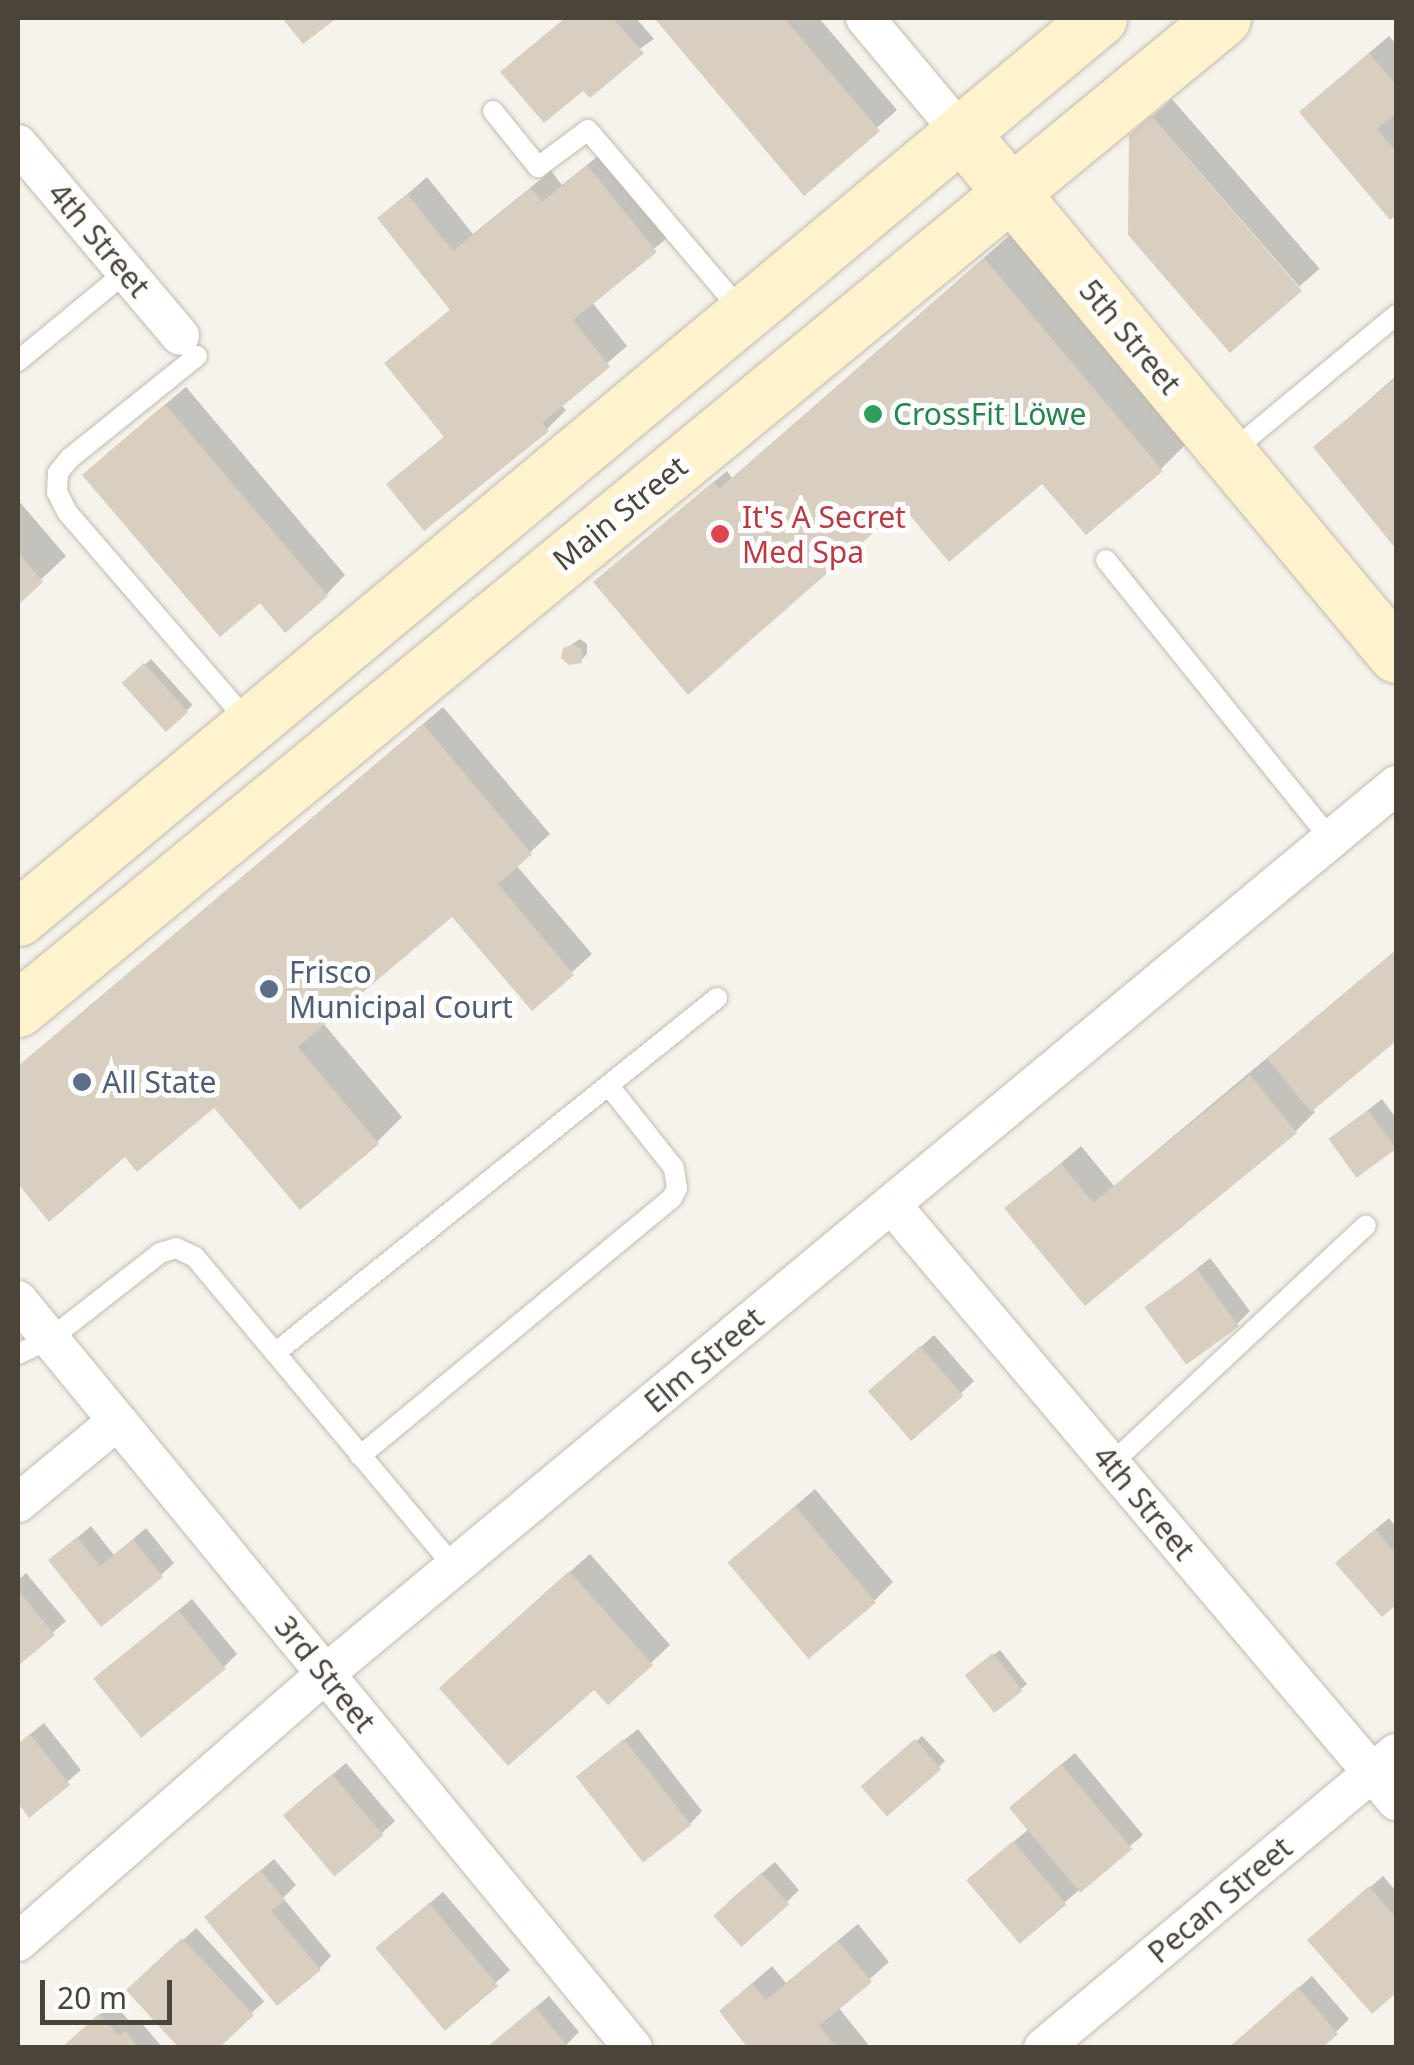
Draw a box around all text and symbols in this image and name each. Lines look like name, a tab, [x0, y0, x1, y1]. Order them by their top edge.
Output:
street label: 4th Street	[41, 176, 157, 304]
street label: 5th Street	[1072, 273, 1188, 401]
place label: CrossFit Löwe	[893, 396, 1086, 432]
marker: CrossFit Löwe	[862, 403, 884, 425]
street label: Main Street	[546, 448, 694, 578]
place label: It's A Secret Med Spa	[742, 499, 906, 570]
marker: It's A Secret Med Spa	[707, 521, 733, 547]
place label: Frisco Municipal Court	[289, 954, 513, 1024]
marker: Frisco Municipal Court	[258, 978, 280, 1000]
place label: All State	[102, 1064, 216, 1100]
marker: All State	[71, 1071, 93, 1093]
street label: Elm Street	[637, 1300, 771, 1420]
street label: 4th Street	[1086, 1439, 1202, 1567]
street label: 3rd Street	[267, 1609, 383, 1739]
street label: Pecan Street	[1141, 1830, 1299, 1970]
scale bar	[45, 1960, 178, 2022]
text: 20 m	[57, 1977, 127, 2018]

